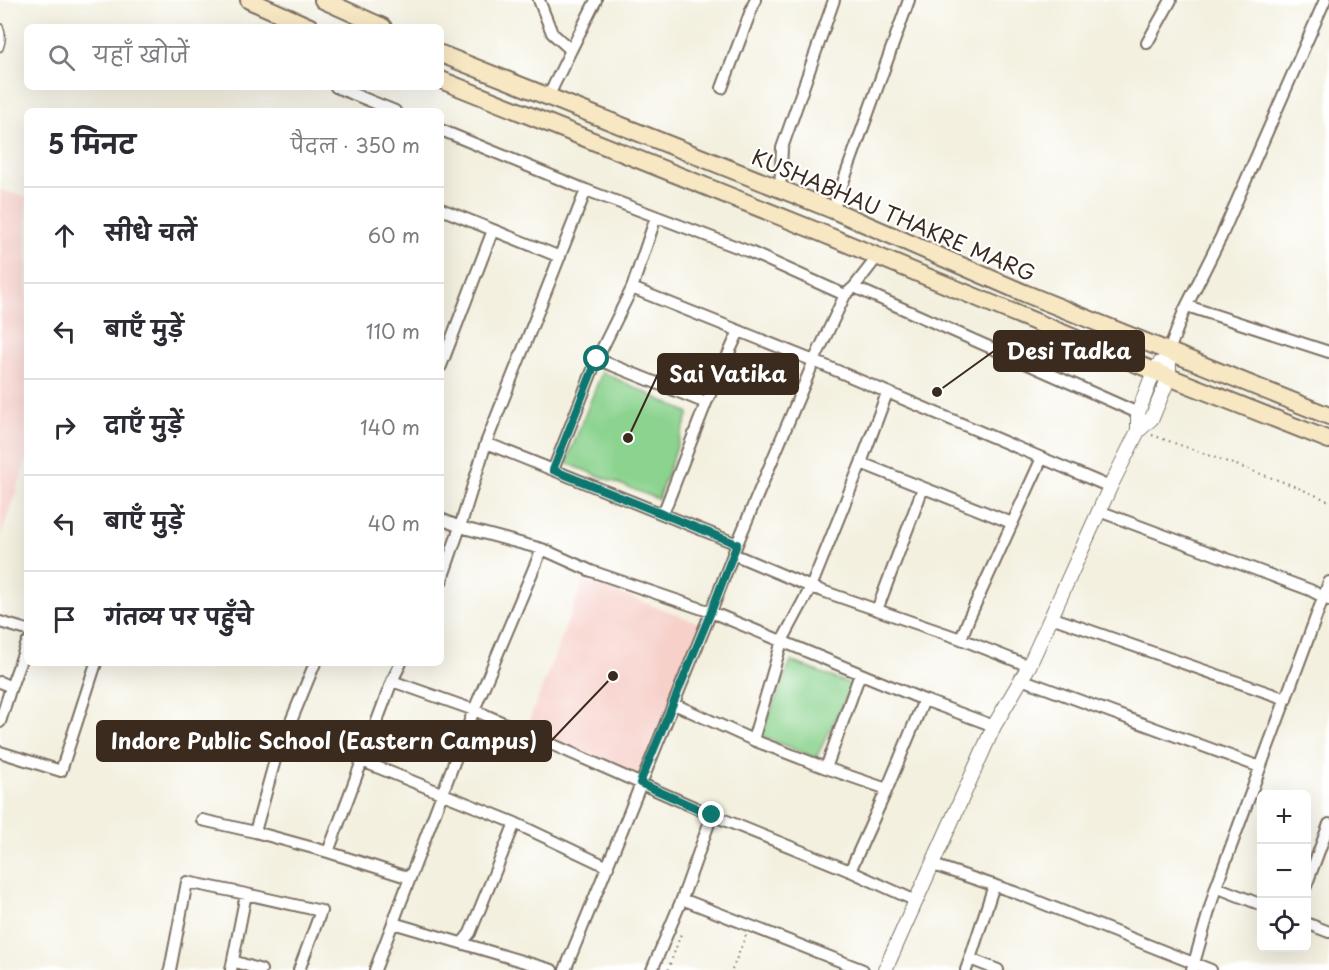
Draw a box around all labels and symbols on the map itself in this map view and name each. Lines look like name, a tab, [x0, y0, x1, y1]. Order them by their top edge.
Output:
street label: KUSHABHAU THAKRE MARG	[747, 140, 1041, 288]
callout: Desi Tadka	[994, 331, 1144, 371]
text: Desi Tadka	[1007, 333, 1132, 366]
route start	[583, 345, 609, 371]
callout: Sai Vatika	[658, 354, 798, 394]
text: Sai Vatika	[669, 356, 787, 389]
callout: Indore Public School (Eastern Campus)	[97, 721, 551, 761]
text: Indore Public School (Eastern Campus)	[111, 723, 537, 756]
route end	[698, 801, 724, 827]

